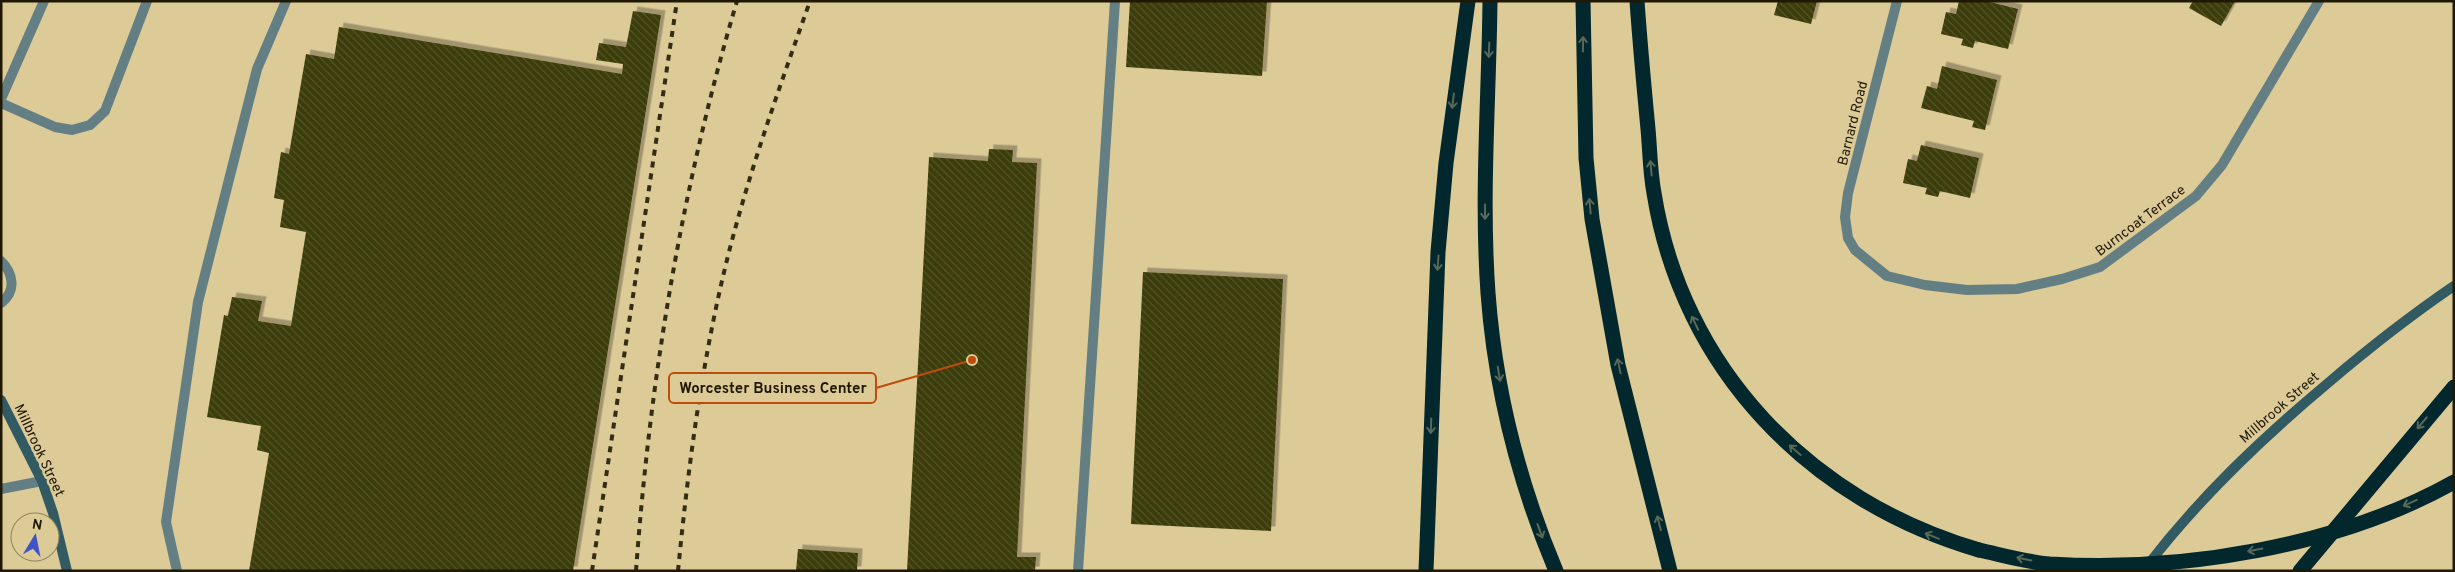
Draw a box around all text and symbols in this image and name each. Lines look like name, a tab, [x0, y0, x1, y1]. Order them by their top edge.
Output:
one-way arrow	[1578, 36, 1588, 52]
one-way arrow	[1484, 42, 1493, 58]
street label: Barnard Road	[1835, 79, 1872, 167]
one-way arrow	[1448, 93, 1458, 109]
one-way arrow	[1647, 160, 1656, 176]
street label: Burncoat Terrace	[2093, 182, 2189, 261]
one-way arrow	[1586, 198, 1595, 214]
one-way arrow	[1481, 204, 1490, 220]
one-way arrow	[1433, 255, 1442, 271]
one-way arrow	[1690, 316, 1700, 331]
one-way arrow	[1614, 358, 1623, 374]
one-way arrow	[1494, 366, 1504, 382]
street label: Millbrook Street	[2237, 369, 2323, 447]
callout: Worcester Business Center	[669, 373, 876, 403]
text: Worcester Business Center	[679, 380, 868, 399]
street label: Millbrook Street	[10, 402, 68, 500]
one-way arrow	[1426, 417, 1435, 433]
one-way arrow	[2416, 417, 2428, 430]
one-way arrow	[1789, 444, 1802, 455]
one-way arrow	[2403, 498, 2418, 508]
north arrow	[10, 512, 60, 562]
text: N	[31, 516, 43, 535]
one-way arrow	[1653, 516, 1663, 532]
one-way arrow	[1536, 523, 1545, 538]
one-way arrow	[1925, 530, 1940, 540]
one-way arrow	[2247, 546, 2263, 556]
one-way arrow	[2016, 554, 2032, 563]

